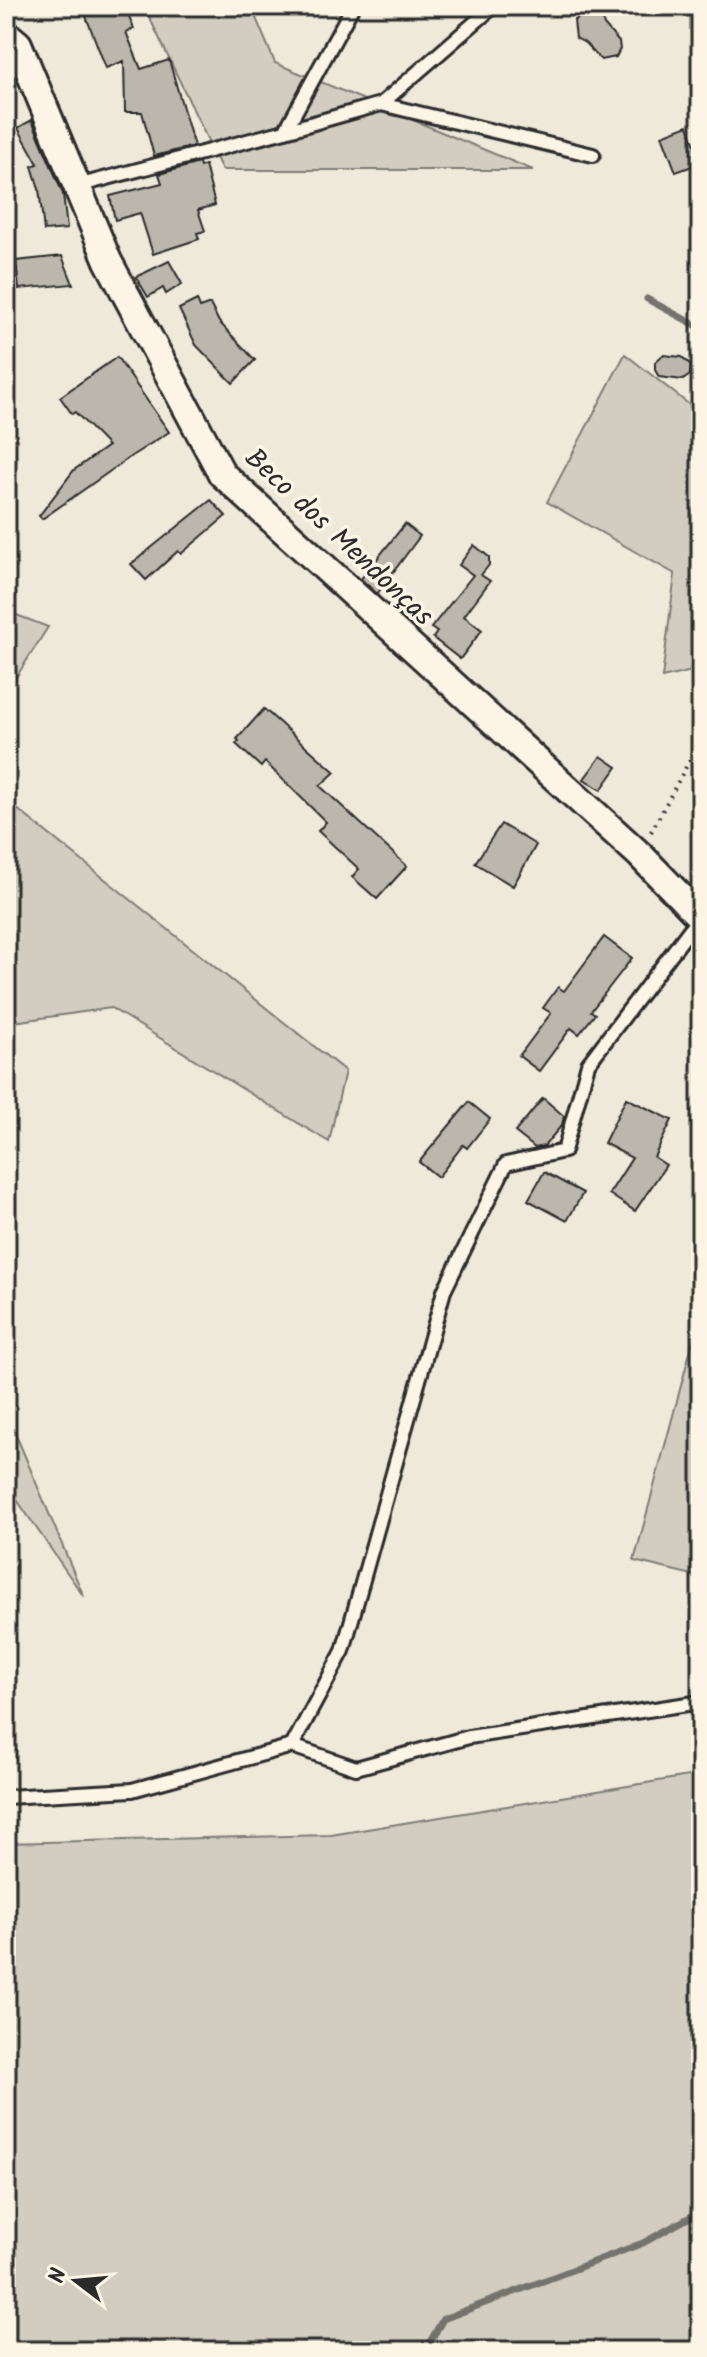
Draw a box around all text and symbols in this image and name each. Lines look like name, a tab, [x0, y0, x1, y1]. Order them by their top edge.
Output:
street label: Beco dos Mendonças	[233, 438, 443, 638]
north arrow	[36, 2241, 116, 2321]
text: N	[40, 2265, 78, 2288]

